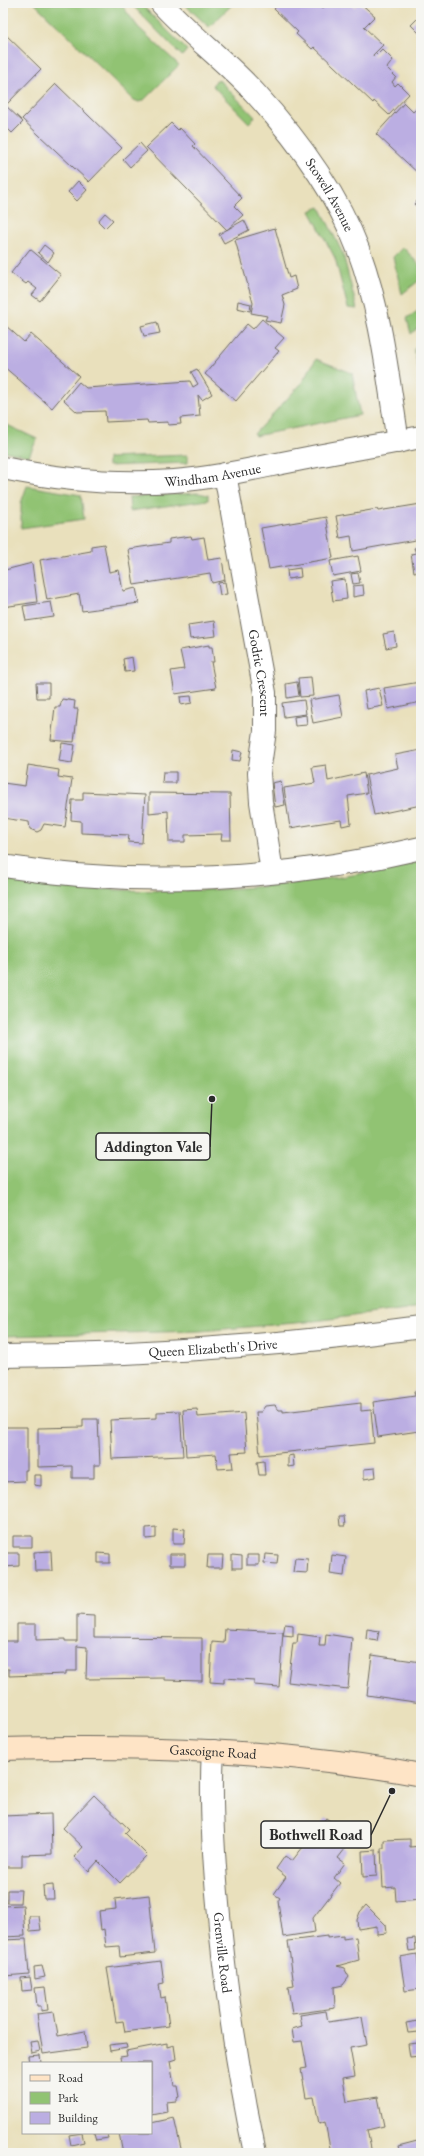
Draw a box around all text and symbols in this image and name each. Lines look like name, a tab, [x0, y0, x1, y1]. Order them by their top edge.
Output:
street label: Stowell Avenue	[302, 154, 359, 235]
street label: Windham Avenue	[164, 458, 263, 491]
street label: Godric Crescent	[245, 628, 274, 717]
callout: Addington Vale	[96, 1133, 210, 1160]
text: Addington Vale	[103, 1137, 202, 1156]
street label: Queen Elizabeth's Drive	[148, 1334, 278, 1361]
street label: Gascoigne Road	[169, 1740, 258, 1763]
callout: Bothwell Road	[261, 1821, 371, 1848]
text: Bothwell Road	[269, 1825, 363, 1844]
street label: Grenville Road	[210, 1911, 237, 1995]
legend	[22, 2062, 152, 2134]
text: Road	[58, 2070, 84, 2086]
text: Park	[58, 2090, 79, 2106]
text: Building	[58, 2110, 99, 2126]

